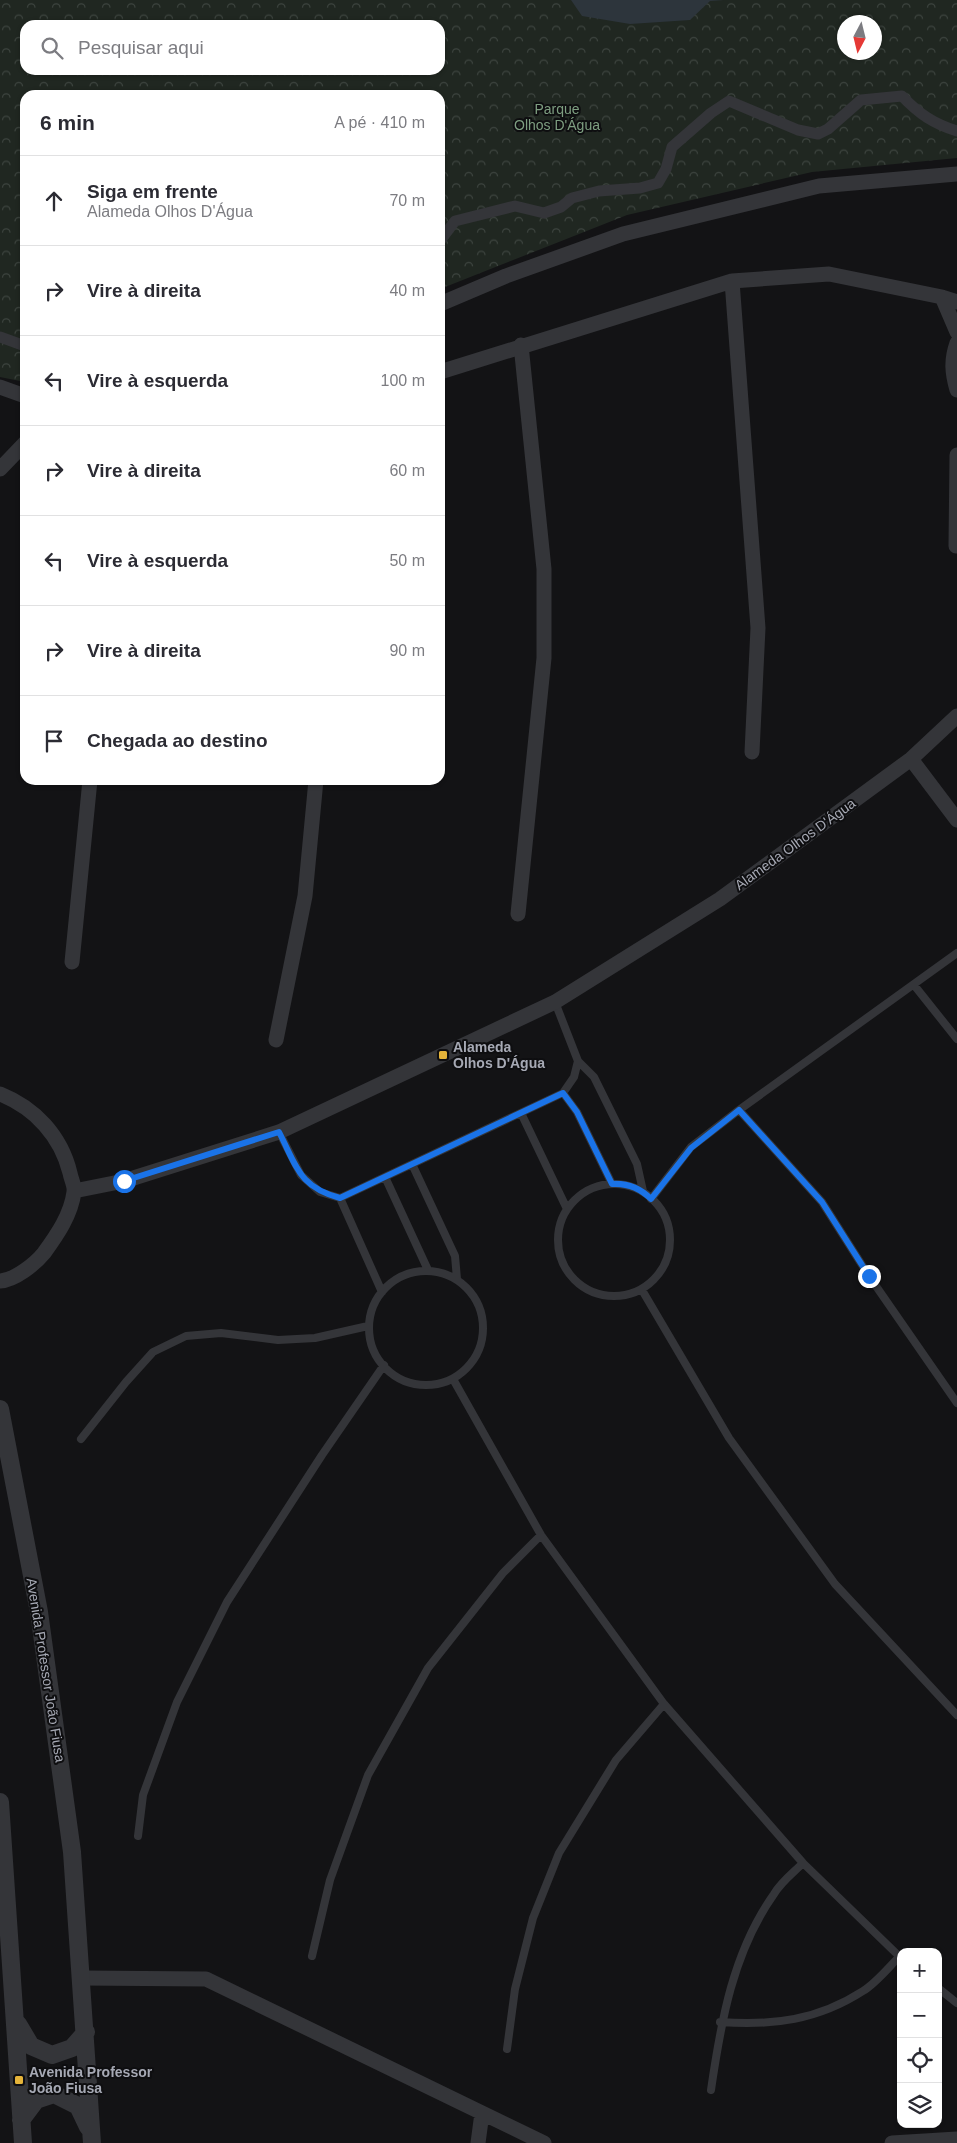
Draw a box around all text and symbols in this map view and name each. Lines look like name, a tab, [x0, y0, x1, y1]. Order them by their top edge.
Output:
north arrow	[837, 15, 882, 60]
search box	[20, 20, 445, 75]
icon: search	[38, 34, 66, 62]
text: Pesquisar aqui	[78, 37, 204, 58]
park label: Parque Olhos D'Água	[514, 101, 600, 133]
text: 6 min	[40, 111, 95, 134]
text: A pé · 410 m	[334, 114, 425, 131]
text: Siga em frente	[87, 181, 218, 202]
icon: ahead	[40, 187, 68, 215]
text: 70 m	[389, 192, 425, 209]
text: Alameda Olhos D'Água	[87, 203, 253, 220]
icon: right	[40, 277, 68, 305]
text: Vire à direita	[87, 280, 201, 301]
text: 40 m	[389, 282, 425, 299]
icon: left	[40, 367, 68, 395]
text: Vire à esquerda	[87, 370, 228, 391]
text: 100 m	[381, 372, 425, 389]
icon: right	[40, 457, 68, 485]
text: Vire à direita	[87, 460, 201, 481]
text: 60 m	[389, 462, 425, 479]
icon: left	[40, 547, 68, 575]
text: Vire à esquerda	[87, 550, 228, 571]
text: 50 m	[389, 552, 425, 569]
icon: right	[40, 637, 68, 665]
text: Vire à direita	[87, 640, 201, 661]
text: 90 m	[389, 642, 425, 659]
icon: arrive	[40, 727, 68, 755]
text: Chegada ao destino	[87, 730, 268, 751]
street label: Alameda Olhos D'Água	[732, 795, 859, 893]
place label: Alameda Olhos D'Água	[453, 1039, 545, 1071]
marker: Alameda Olhos D'Água	[437, 1049, 449, 1061]
route start	[113, 1170, 136, 1193]
route end	[858, 1265, 881, 1288]
street label: Avenida Professor João Fiusa	[24, 1577, 69, 1764]
map controls	[897, 1948, 942, 2128]
button: +	[897, 1948, 942, 1993]
button: −	[897, 1993, 942, 2038]
button: locate	[897, 2038, 942, 2083]
place label: Avenida Professor João Fiusa	[29, 2064, 153, 2096]
marker: Avenida Professor João Fiusa	[13, 2074, 25, 2086]
button: layers	[897, 2083, 942, 2128]

